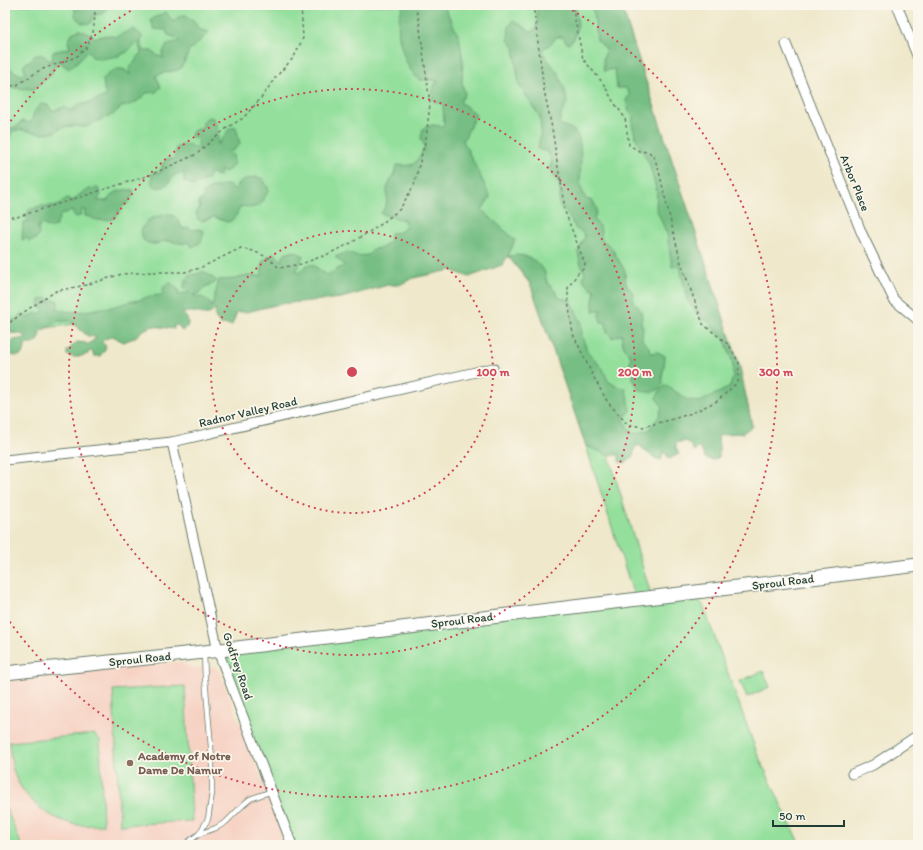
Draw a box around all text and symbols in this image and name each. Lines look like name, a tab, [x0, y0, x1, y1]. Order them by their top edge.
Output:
street label: Arbor Place	[837, 153, 873, 213]
centre of rings	[345, 365, 359, 379]
text: 100 m	[476, 365, 510, 379]
text: 200 m	[618, 365, 653, 379]
text: 300 m	[759, 365, 794, 379]
street label: Radnor Valley Road	[197, 394, 299, 430]
street label: Sproul Road	[751, 571, 815, 593]
street label: Sproul Road	[430, 609, 494, 631]
street label: Godfrey Road	[220, 630, 256, 702]
street label: Sproul Road	[108, 649, 172, 669]
place label: Academy of Notre Dame De Namur	[137, 749, 231, 777]
marker: Academy of Notre Dame De Namur	[125, 758, 135, 768]
scale bar	[773, 802, 844, 828]
text: 50 m	[779, 809, 805, 823]

